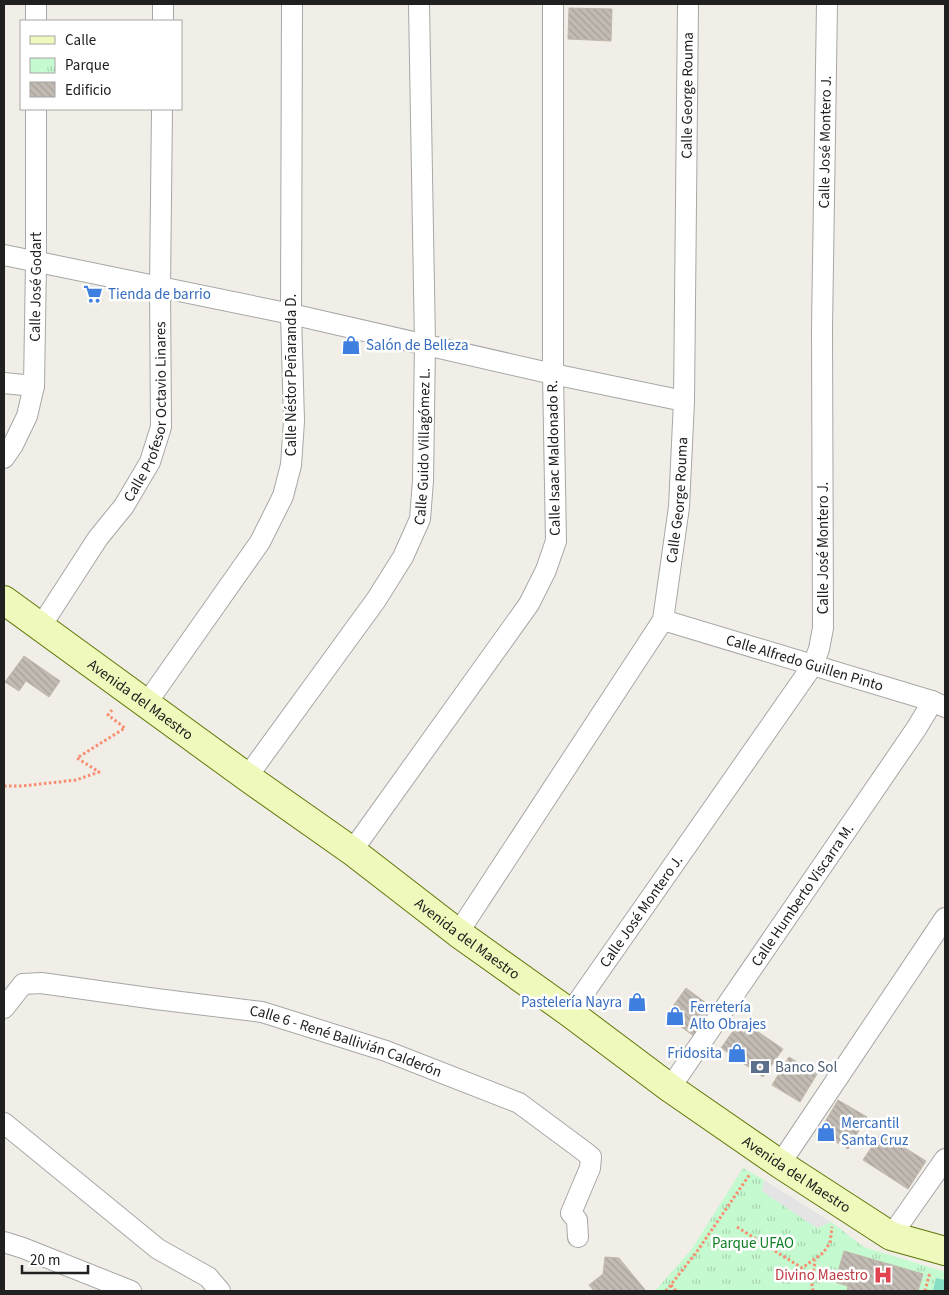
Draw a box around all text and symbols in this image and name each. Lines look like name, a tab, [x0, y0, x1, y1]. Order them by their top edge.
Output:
legend	[20, 20, 182, 110]
text: Calle	[65, 30, 96, 51]
street label: Calle George Rouma	[676, 32, 698, 159]
text: Parque	[65, 55, 109, 76]
street label: Calle José Montero J.	[813, 75, 836, 208]
text: Edificio	[65, 80, 112, 101]
street label: Calle José Godart	[24, 232, 47, 342]
supermarket icon: Tienda de barrio	[82, 283, 104, 305]
place label: Tienda de barrio	[108, 284, 211, 305]
street label: Calle Néstor Peñaranda D.	[281, 294, 302, 456]
street label: Calle Profesor Octavio Linares	[118, 321, 171, 506]
shop icon: Salón de Belleza	[340, 334, 362, 356]
place label: Salón de Belleza	[366, 335, 468, 356]
street label: Calle Guido Villagómez L.	[408, 368, 435, 529]
street label: Calle Isaac Maldonado R.	[542, 380, 566, 536]
street label: Calle George Rouma	[661, 437, 693, 565]
street label: Calle José Montero J.	[813, 482, 834, 614]
street label: Calle Alfredo Guillen Pinto	[723, 629, 886, 696]
street label: Avenida del Maestro	[83, 654, 198, 745]
street label: Calle Humberto Viscarra M.	[746, 819, 859, 971]
street label: Calle José Montero J.	[594, 851, 688, 972]
street label: Avenida del Maestro	[410, 893, 524, 985]
shop icon: Pastelería Nayra	[626, 991, 648, 1013]
place label: Pastelería Nayra	[521, 992, 622, 1013]
place label: Ferretería Alto Obrajes	[690, 997, 766, 1035]
street label: Calle 6 - René Ballivián Calderón	[249, 1000, 445, 1082]
shop icon: Ferretería Alto Obrajes	[664, 1005, 686, 1027]
shop icon: Fridosita	[726, 1042, 748, 1064]
place label: Fridosita	[667, 1043, 722, 1064]
bank icon: Banco Sol	[749, 1056, 771, 1078]
place label: Banco Sol	[775, 1057, 837, 1078]
place label: Mercantil Santa Cruz	[841, 1113, 908, 1151]
shop icon: Mercantil Santa Cruz	[815, 1121, 837, 1143]
street label: Avenida del Maestro	[738, 1131, 855, 1218]
park label: Parque UFAO	[712, 1233, 794, 1254]
scale bar	[22, 1242, 89, 1274]
text: 20 m	[30, 1250, 60, 1271]
hospital icon: Divino Maestro	[872, 1264, 894, 1286]
place label: Divino Maestro	[775, 1265, 868, 1286]

